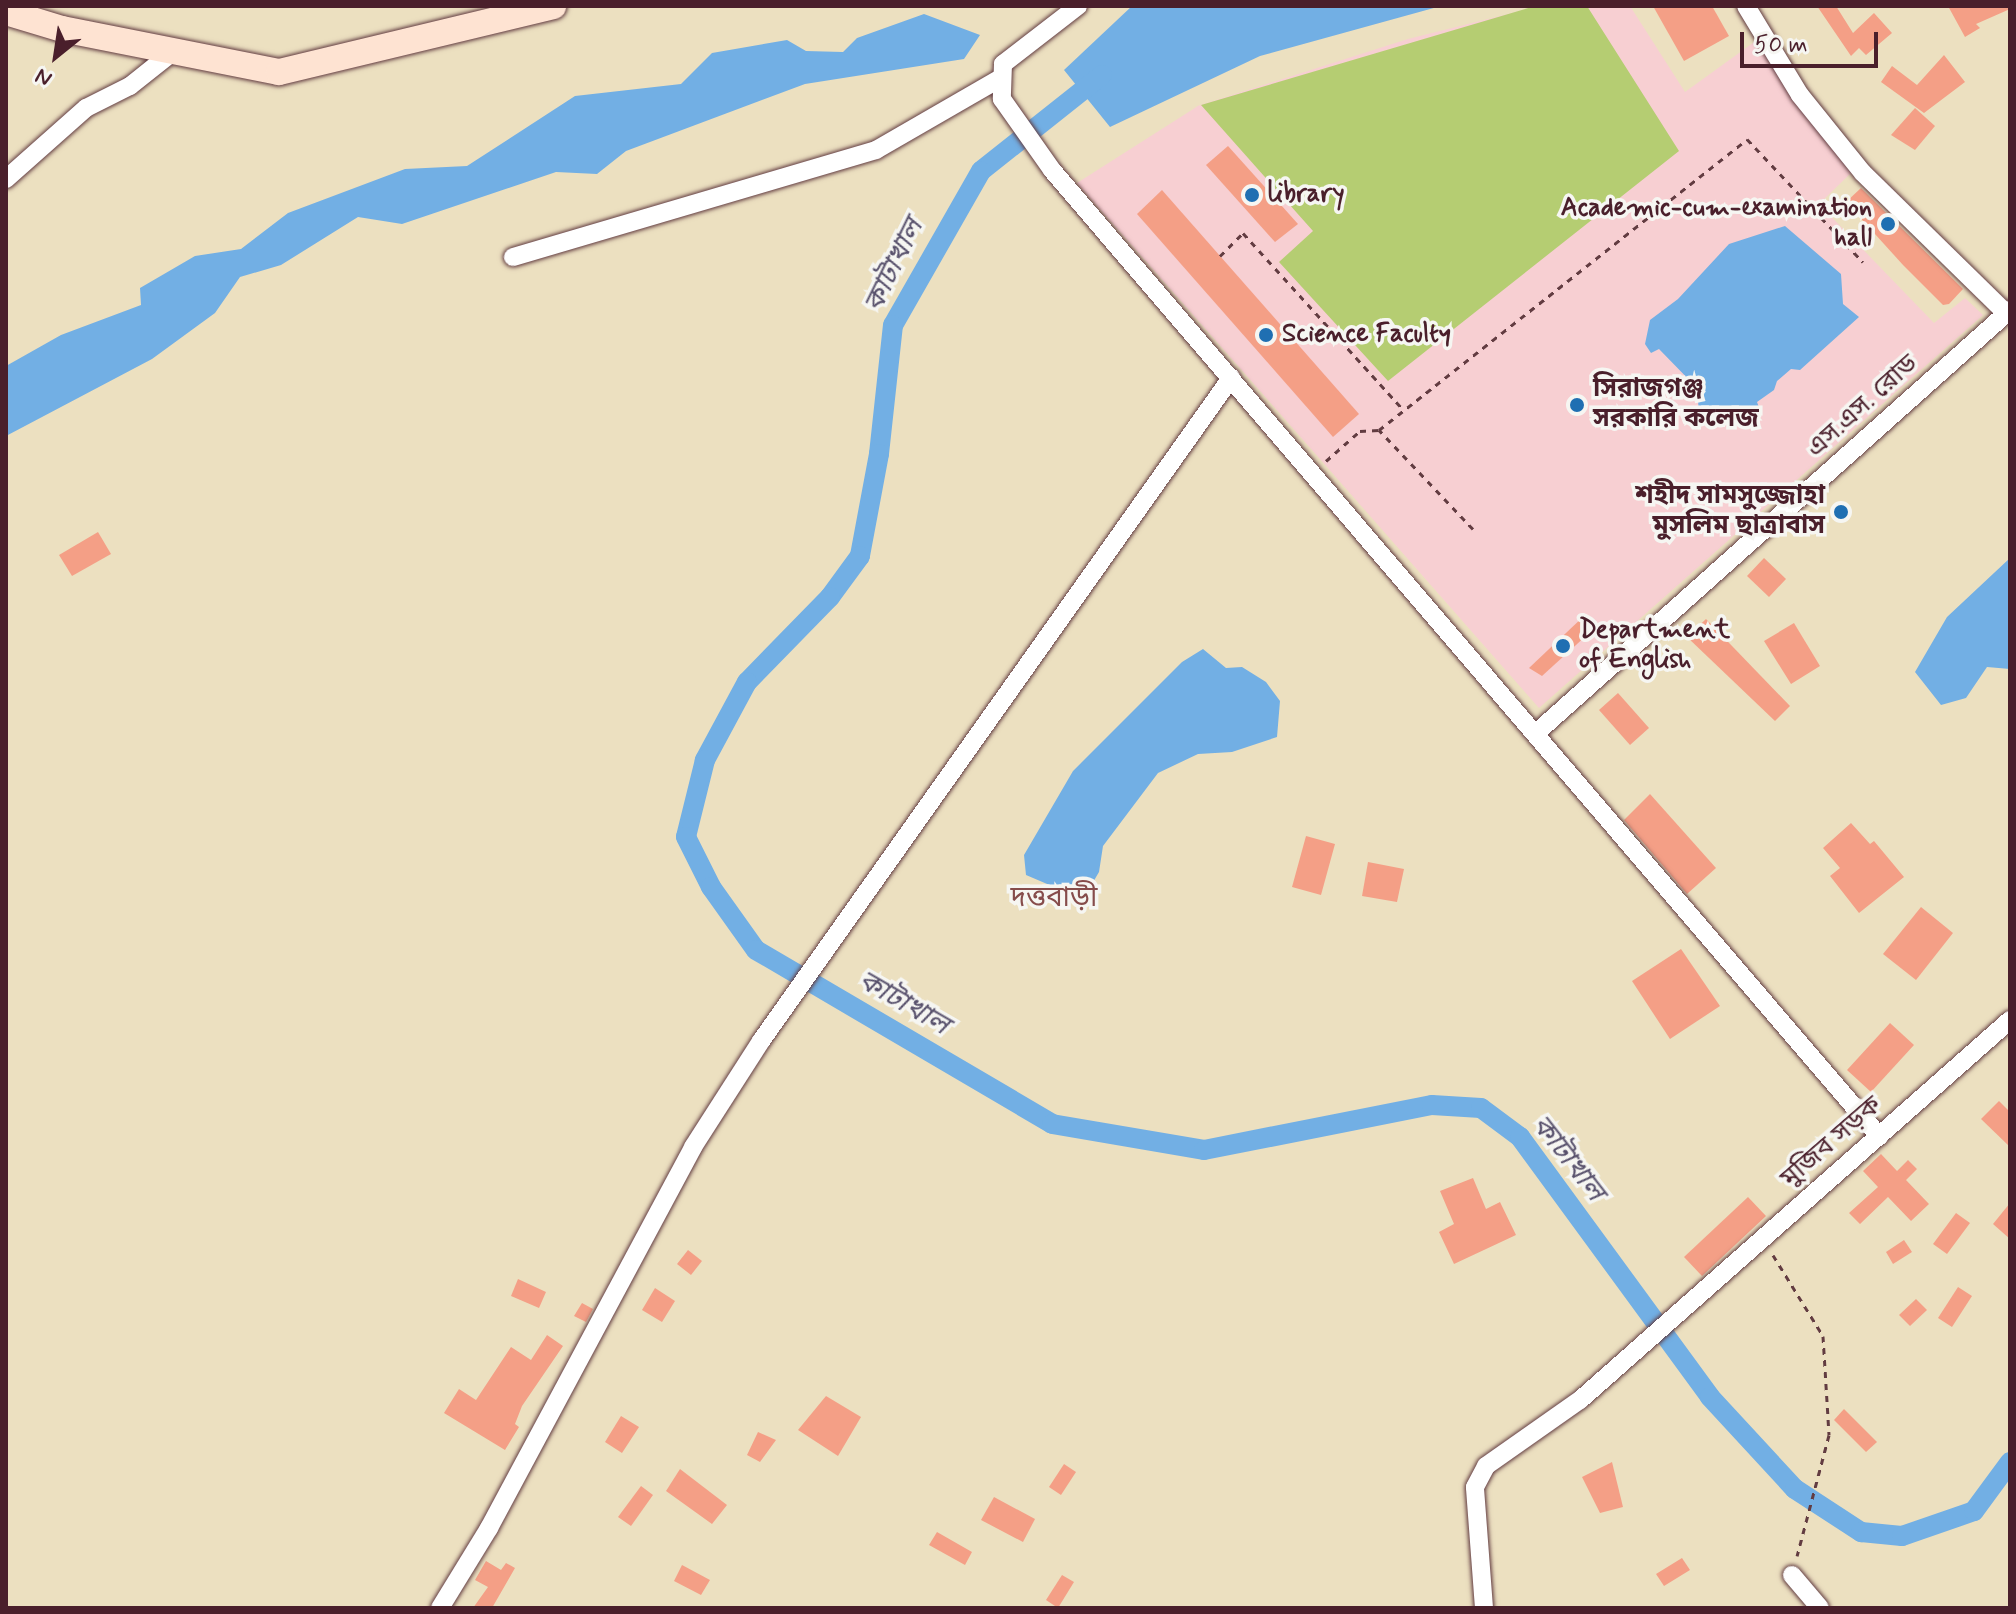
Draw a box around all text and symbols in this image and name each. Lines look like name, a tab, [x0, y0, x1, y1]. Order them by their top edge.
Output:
north arrow	[16, 16, 96, 96]
scale bar	[1744, 16, 1882, 66]
text: 50 m	[1754, 30, 1808, 61]
text: N	[31, 61, 57, 93]
place label: library	[1268, 179, 1345, 211]
marker: library	[1243, 186, 1261, 204]
place label: Academic-cum-examination hall	[1561, 193, 1872, 254]
water label: কাটাখাল	[858, 214, 932, 318]
marker: Academic-cum-examination hall	[1879, 215, 1897, 233]
place label: Science Faculty	[1282, 319, 1456, 351]
marker: Science Faculty	[1257, 326, 1275, 344]
street label: এস.এস. রোড	[1801, 349, 1925, 465]
place label: সিরাজগঞ্জ সরকারি কলেজ	[1593, 374, 1759, 436]
marker: সিরাজগঞ্জ সরকারি কলেজ	[1568, 396, 1586, 414]
place label: শহীদ সামসুজ্জোহা মুসলিম ছাত্রাবাস	[1635, 481, 1825, 542]
marker: শহীদ সামসুজ্জোহা মুসলিম ছাত্রাবাস	[1832, 503, 1850, 521]
place label: Department of English	[1579, 615, 1730, 676]
marker: Department of English	[1554, 637, 1572, 655]
district label: দত্তবাড়ী	[1011, 882, 1097, 916]
water label: কাটাখাল	[852, 965, 954, 1043]
street label: মুজিব সড়ক	[1775, 1091, 1889, 1195]
water label: কাটাখাল	[1523, 1110, 1611, 1208]

